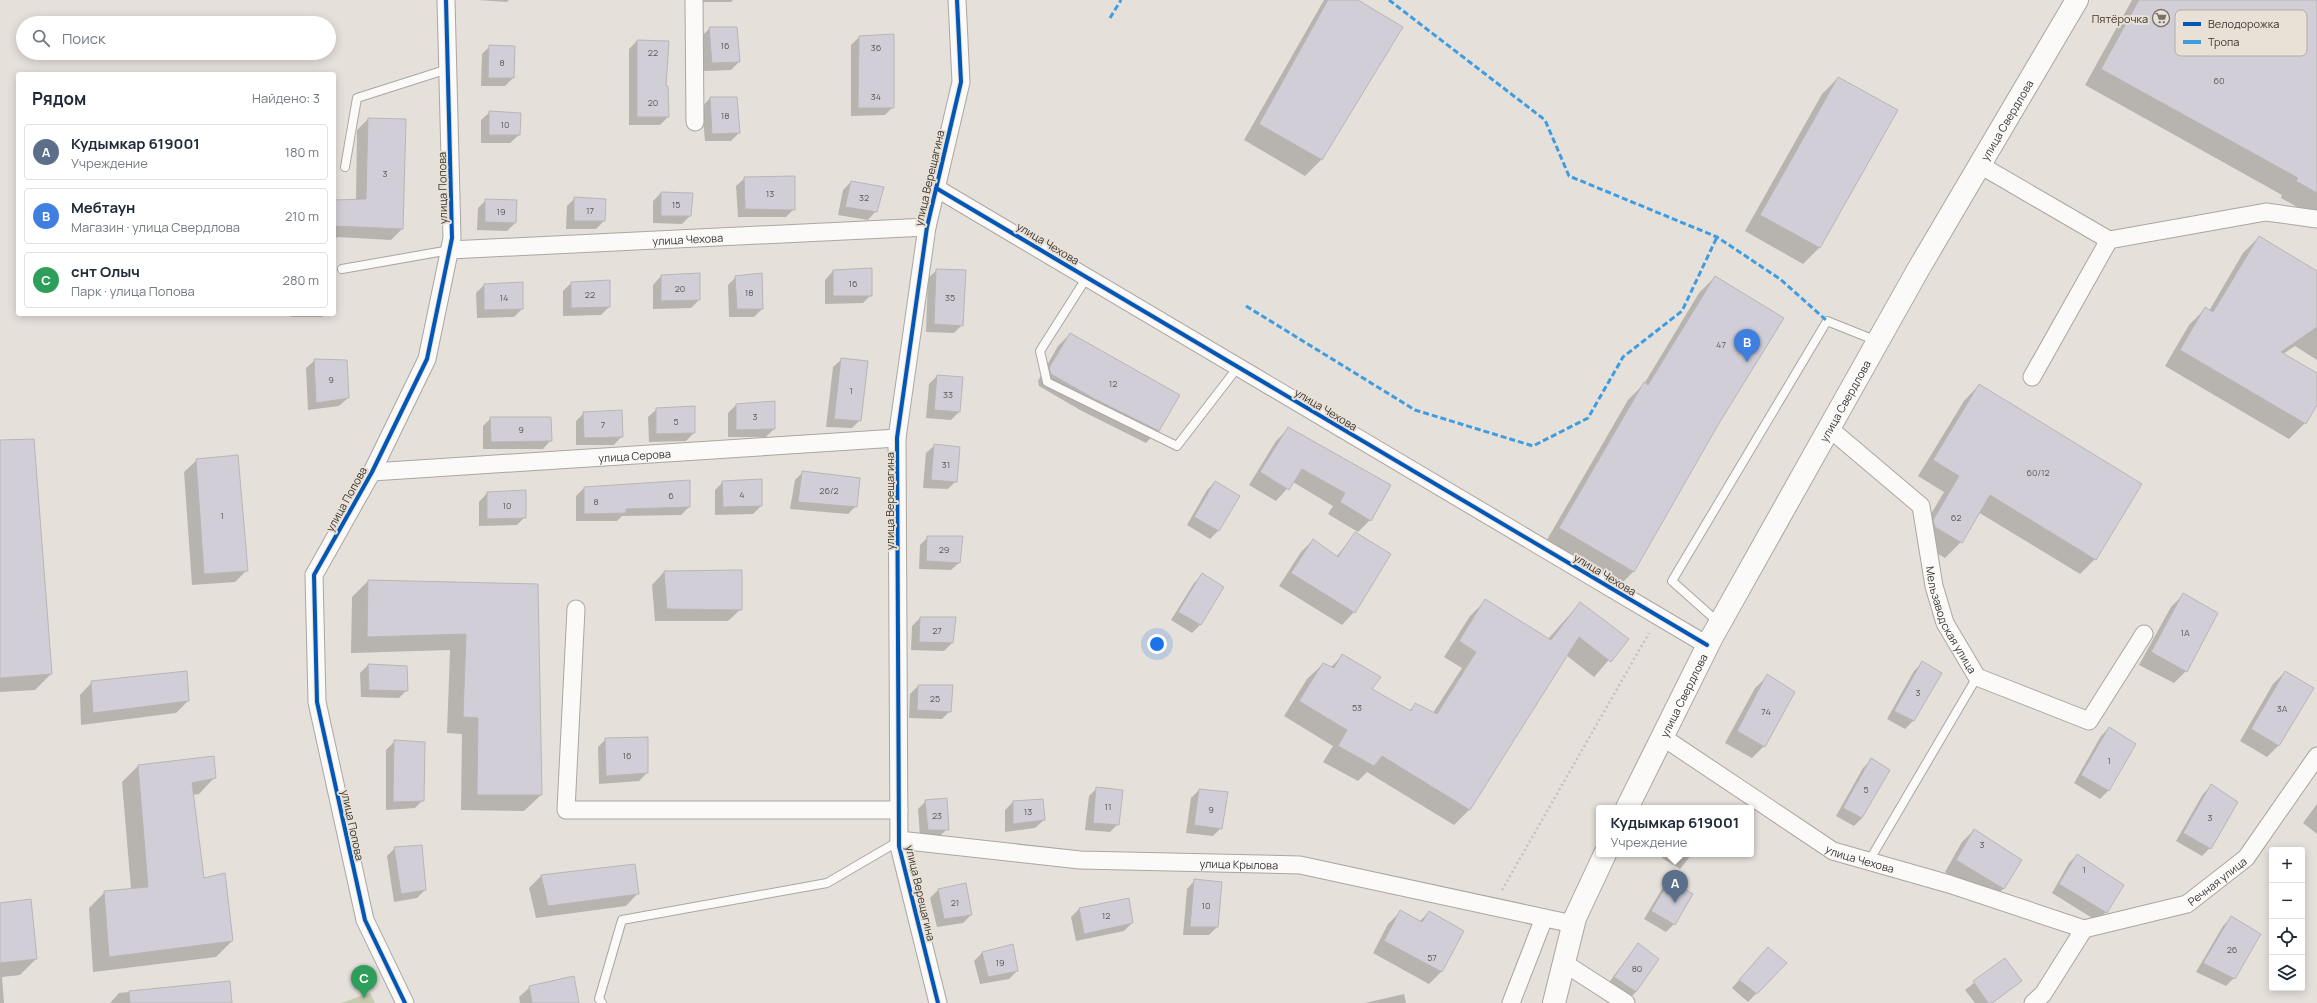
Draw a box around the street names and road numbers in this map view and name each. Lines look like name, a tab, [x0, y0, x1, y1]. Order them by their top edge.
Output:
street label: улица Свердлова	[1977, 77, 2036, 163]
street label: улица Верещагина	[911, 129, 947, 227]
street label: улица Попова	[434, 152, 450, 224]
street label: улица Чехова	[1014, 218, 1082, 268]
street label: улица Чехова	[652, 229, 723, 248]
street label: улица Свердлова	[1816, 357, 1874, 444]
street label: улица Чехова	[1292, 384, 1360, 434]
street label: улица Серова	[598, 445, 671, 465]
street label: улица Верещагина	[882, 452, 897, 550]
street label: улица Попова	[322, 464, 370, 534]
street label: улица Чехова	[1571, 549, 1639, 599]
street label: Мельзаводская улица	[1923, 565, 1981, 676]
street label: улица Свердлова	[1656, 651, 1710, 739]
street label: улица Попова	[338, 788, 368, 862]
street label: улица Чехова	[1823, 841, 1896, 876]
street label: улица Верещагина	[903, 844, 939, 942]
street label: Речная улица	[2184, 853, 2249, 909]
street label: улица Крылова	[1199, 855, 1278, 872]

